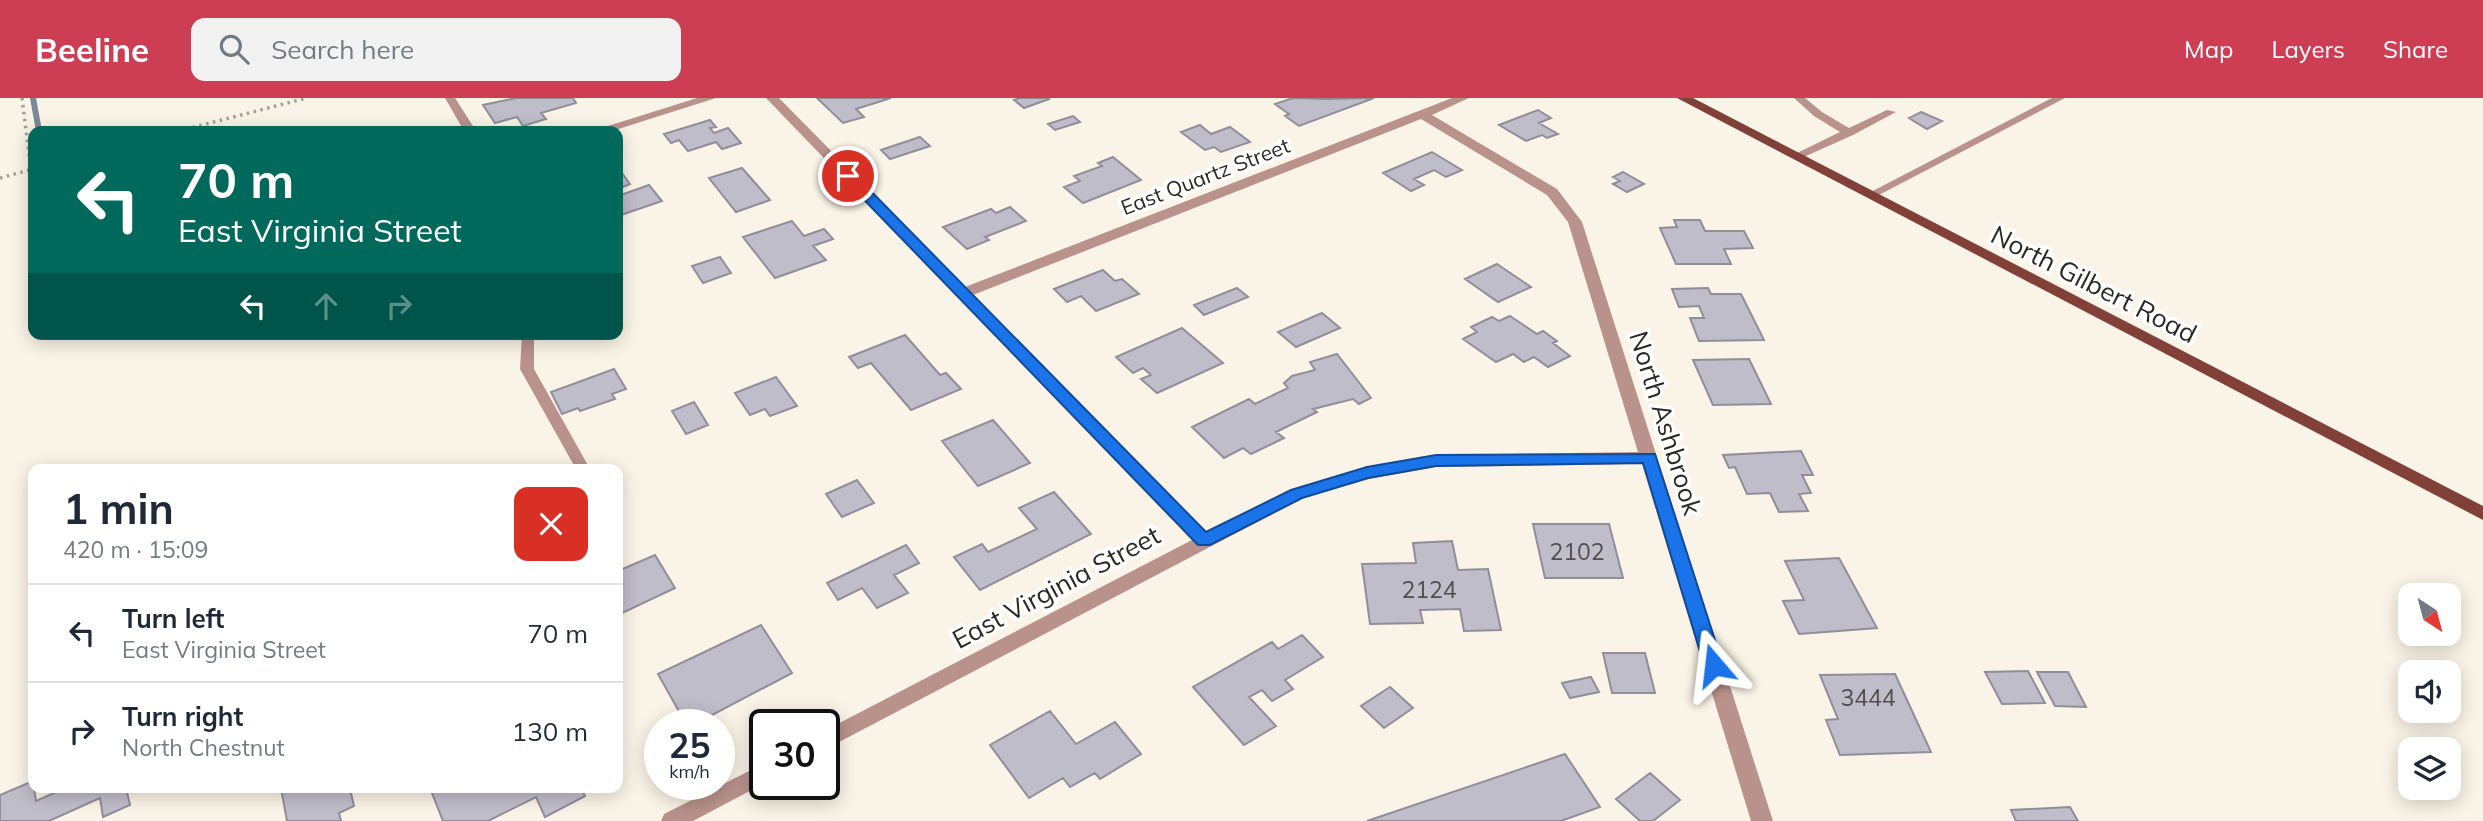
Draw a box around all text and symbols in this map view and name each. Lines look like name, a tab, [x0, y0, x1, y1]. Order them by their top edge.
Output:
search box	[191, 18, 681, 81]
text: Beeline	[35, 29, 149, 70]
icon: search	[215, 30, 253, 68]
text: Search here	[271, 33, 414, 66]
text: Map	[2184, 34, 2233, 64]
text: Layers	[2271, 34, 2345, 64]
text: Share	[2383, 34, 2448, 64]
street label: East Quartz Street	[1117, 132, 1293, 220]
pin	[818, 146, 878, 206]
text: 70 m	[178, 149, 294, 210]
icon: left	[63, 154, 154, 245]
icon: arrive	[829, 157, 867, 195]
text: East Virginia Street	[178, 210, 462, 250]
street label: North Gilbert Road	[1986, 218, 2202, 350]
icon: left	[234, 287, 272, 325]
icon: ahead	[307, 287, 345, 325]
icon: right	[380, 287, 418, 325]
street label: North Ashbrook	[1622, 327, 1710, 520]
text: 1 min	[63, 482, 174, 535]
button: close	[514, 487, 588, 561]
street label: East Virginia Street	[946, 518, 1166, 656]
text: 420 m · 15:09	[63, 535, 208, 564]
house number: 2102	[1549, 537, 1605, 566]
house number: 2124	[1401, 575, 1457, 604]
north arrow	[2398, 583, 2460, 646]
map controls	[2398, 583, 2461, 800]
text: Turn left	[122, 602, 224, 635]
icon: left	[63, 614, 101, 652]
text: 70 m	[527, 617, 588, 650]
position arrow	[1677, 628, 1751, 702]
text: East Virginia Street	[122, 635, 326, 664]
button: sound	[2398, 660, 2461, 723]
house number: 3444	[1840, 683, 1896, 712]
text: Turn right	[122, 700, 243, 733]
speed limit sign: 30	[749, 709, 840, 800]
icon: right	[63, 712, 101, 750]
text: 130 m	[512, 715, 588, 748]
text: 25	[668, 723, 711, 767]
text: North Chestnut	[122, 733, 285, 762]
button: layers	[2398, 737, 2461, 800]
text: km/h	[669, 760, 710, 783]

